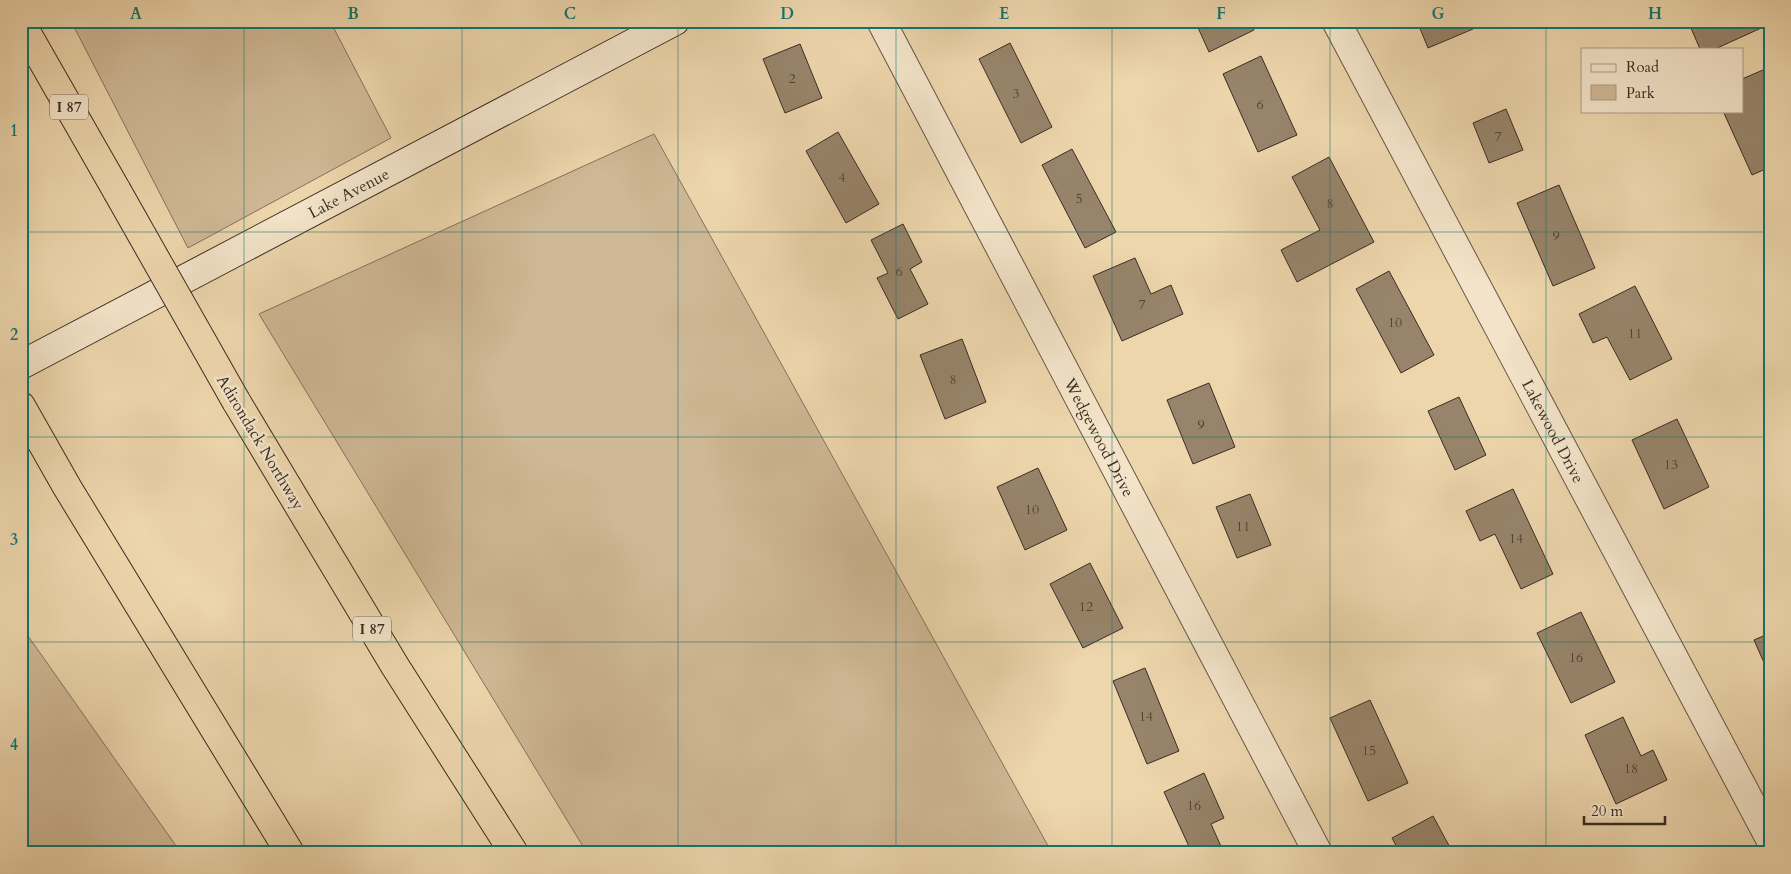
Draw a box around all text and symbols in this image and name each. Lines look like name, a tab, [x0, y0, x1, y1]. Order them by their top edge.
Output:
text: A	[130, 3, 142, 25]
text: B	[347, 3, 359, 25]
text: C	[564, 3, 576, 25]
text: D	[780, 3, 794, 25]
text: E	[999, 3, 1009, 25]
text: F	[1216, 3, 1226, 25]
text: G	[1431, 3, 1445, 25]
text: H	[1648, 3, 1662, 25]
legend	[1581, 48, 1744, 112]
text: Road	[1626, 57, 1659, 77]
house number: 2	[788, 69, 796, 88]
text: Park	[1626, 83, 1655, 103]
house number: 3	[1012, 84, 1020, 103]
road number: I 87	[50, 94, 88, 120]
house number: 6	[1256, 95, 1264, 114]
text: 1	[10, 120, 18, 142]
house number: 7	[1494, 127, 1502, 146]
street label: Lake Avenue	[305, 163, 393, 224]
house number: 4	[838, 168, 846, 187]
house number: 5	[1075, 189, 1083, 208]
house number: 8	[1326, 194, 1334, 213]
house number: 9	[1552, 226, 1560, 245]
house number: 6	[895, 262, 903, 281]
house number: 7	[1138, 295, 1146, 314]
house number: 10	[1388, 313, 1402, 332]
text: 2	[10, 324, 18, 346]
house number: 11	[1628, 324, 1642, 343]
house number: 8	[949, 370, 957, 389]
street label: Adirondack Northway	[211, 371, 309, 515]
street label: Wedgewood Drive	[1058, 373, 1139, 501]
street label: Lakewood Drive	[1516, 376, 1589, 487]
house number: 9	[1197, 415, 1205, 434]
house number: 13	[1664, 455, 1678, 474]
house number: 10	[1025, 500, 1039, 519]
house number: 11	[1236, 517, 1250, 536]
text: 3	[10, 529, 18, 551]
house number: 14	[1509, 529, 1523, 548]
house number: 12	[1079, 597, 1093, 616]
road number: I 87	[353, 616, 391, 642]
house number: 16	[1569, 648, 1583, 667]
house number: 14	[1139, 707, 1153, 726]
text: 4	[10, 734, 18, 756]
house number: 15	[1362, 741, 1376, 760]
house number: 18	[1624, 759, 1638, 778]
scale bar	[1584, 794, 1665, 826]
house number: 16	[1187, 796, 1201, 815]
text: 20 m	[1591, 801, 1623, 821]

